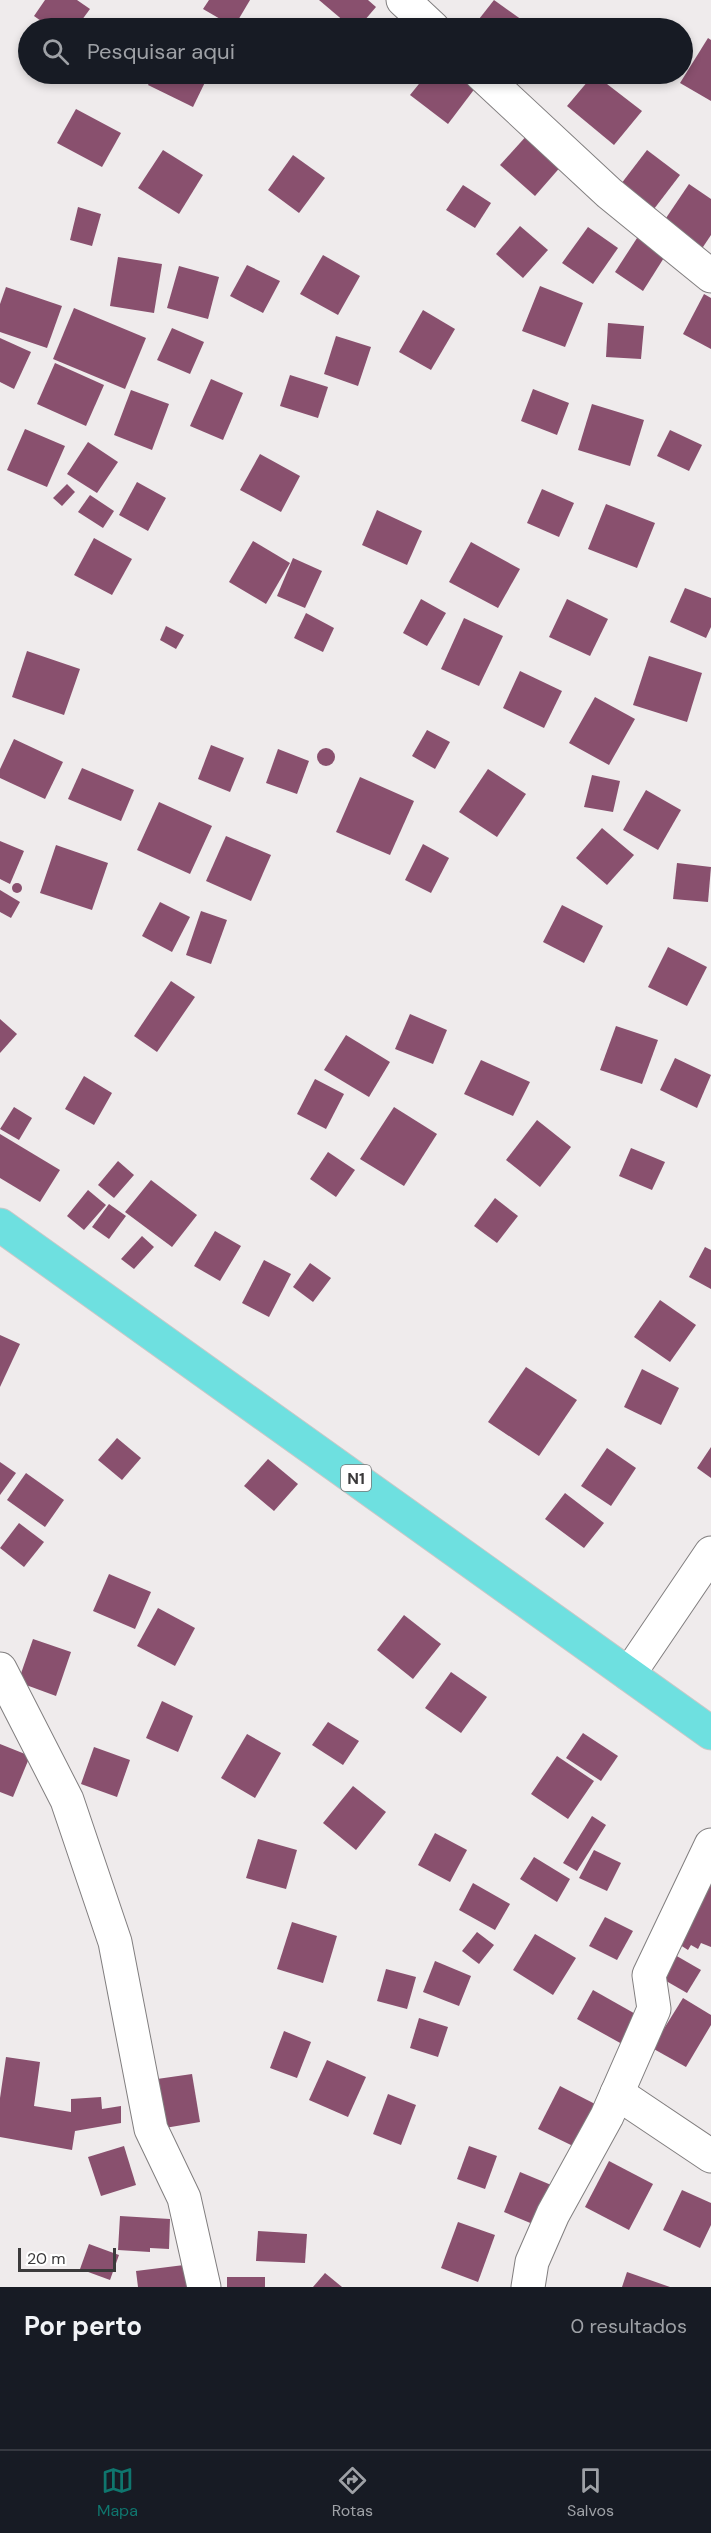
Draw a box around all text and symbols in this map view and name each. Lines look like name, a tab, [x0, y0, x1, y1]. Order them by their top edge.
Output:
search box	[18, 18, 693, 84]
icon: search	[39, 35, 72, 68]
text: Pesquisar aqui	[87, 37, 235, 66]
road number: N1	[341, 1465, 371, 1491]
scale bar	[18, 2245, 116, 2272]
text: 20 m	[27, 2248, 66, 2269]
text: Por perto	[24, 2309, 142, 2343]
text: 0 resultados	[571, 2313, 687, 2339]
tab: Mapa	[97, 2464, 138, 2521]
tab: Rotas	[332, 2464, 373, 2521]
tab: Salvos	[567, 2464, 614, 2521]

